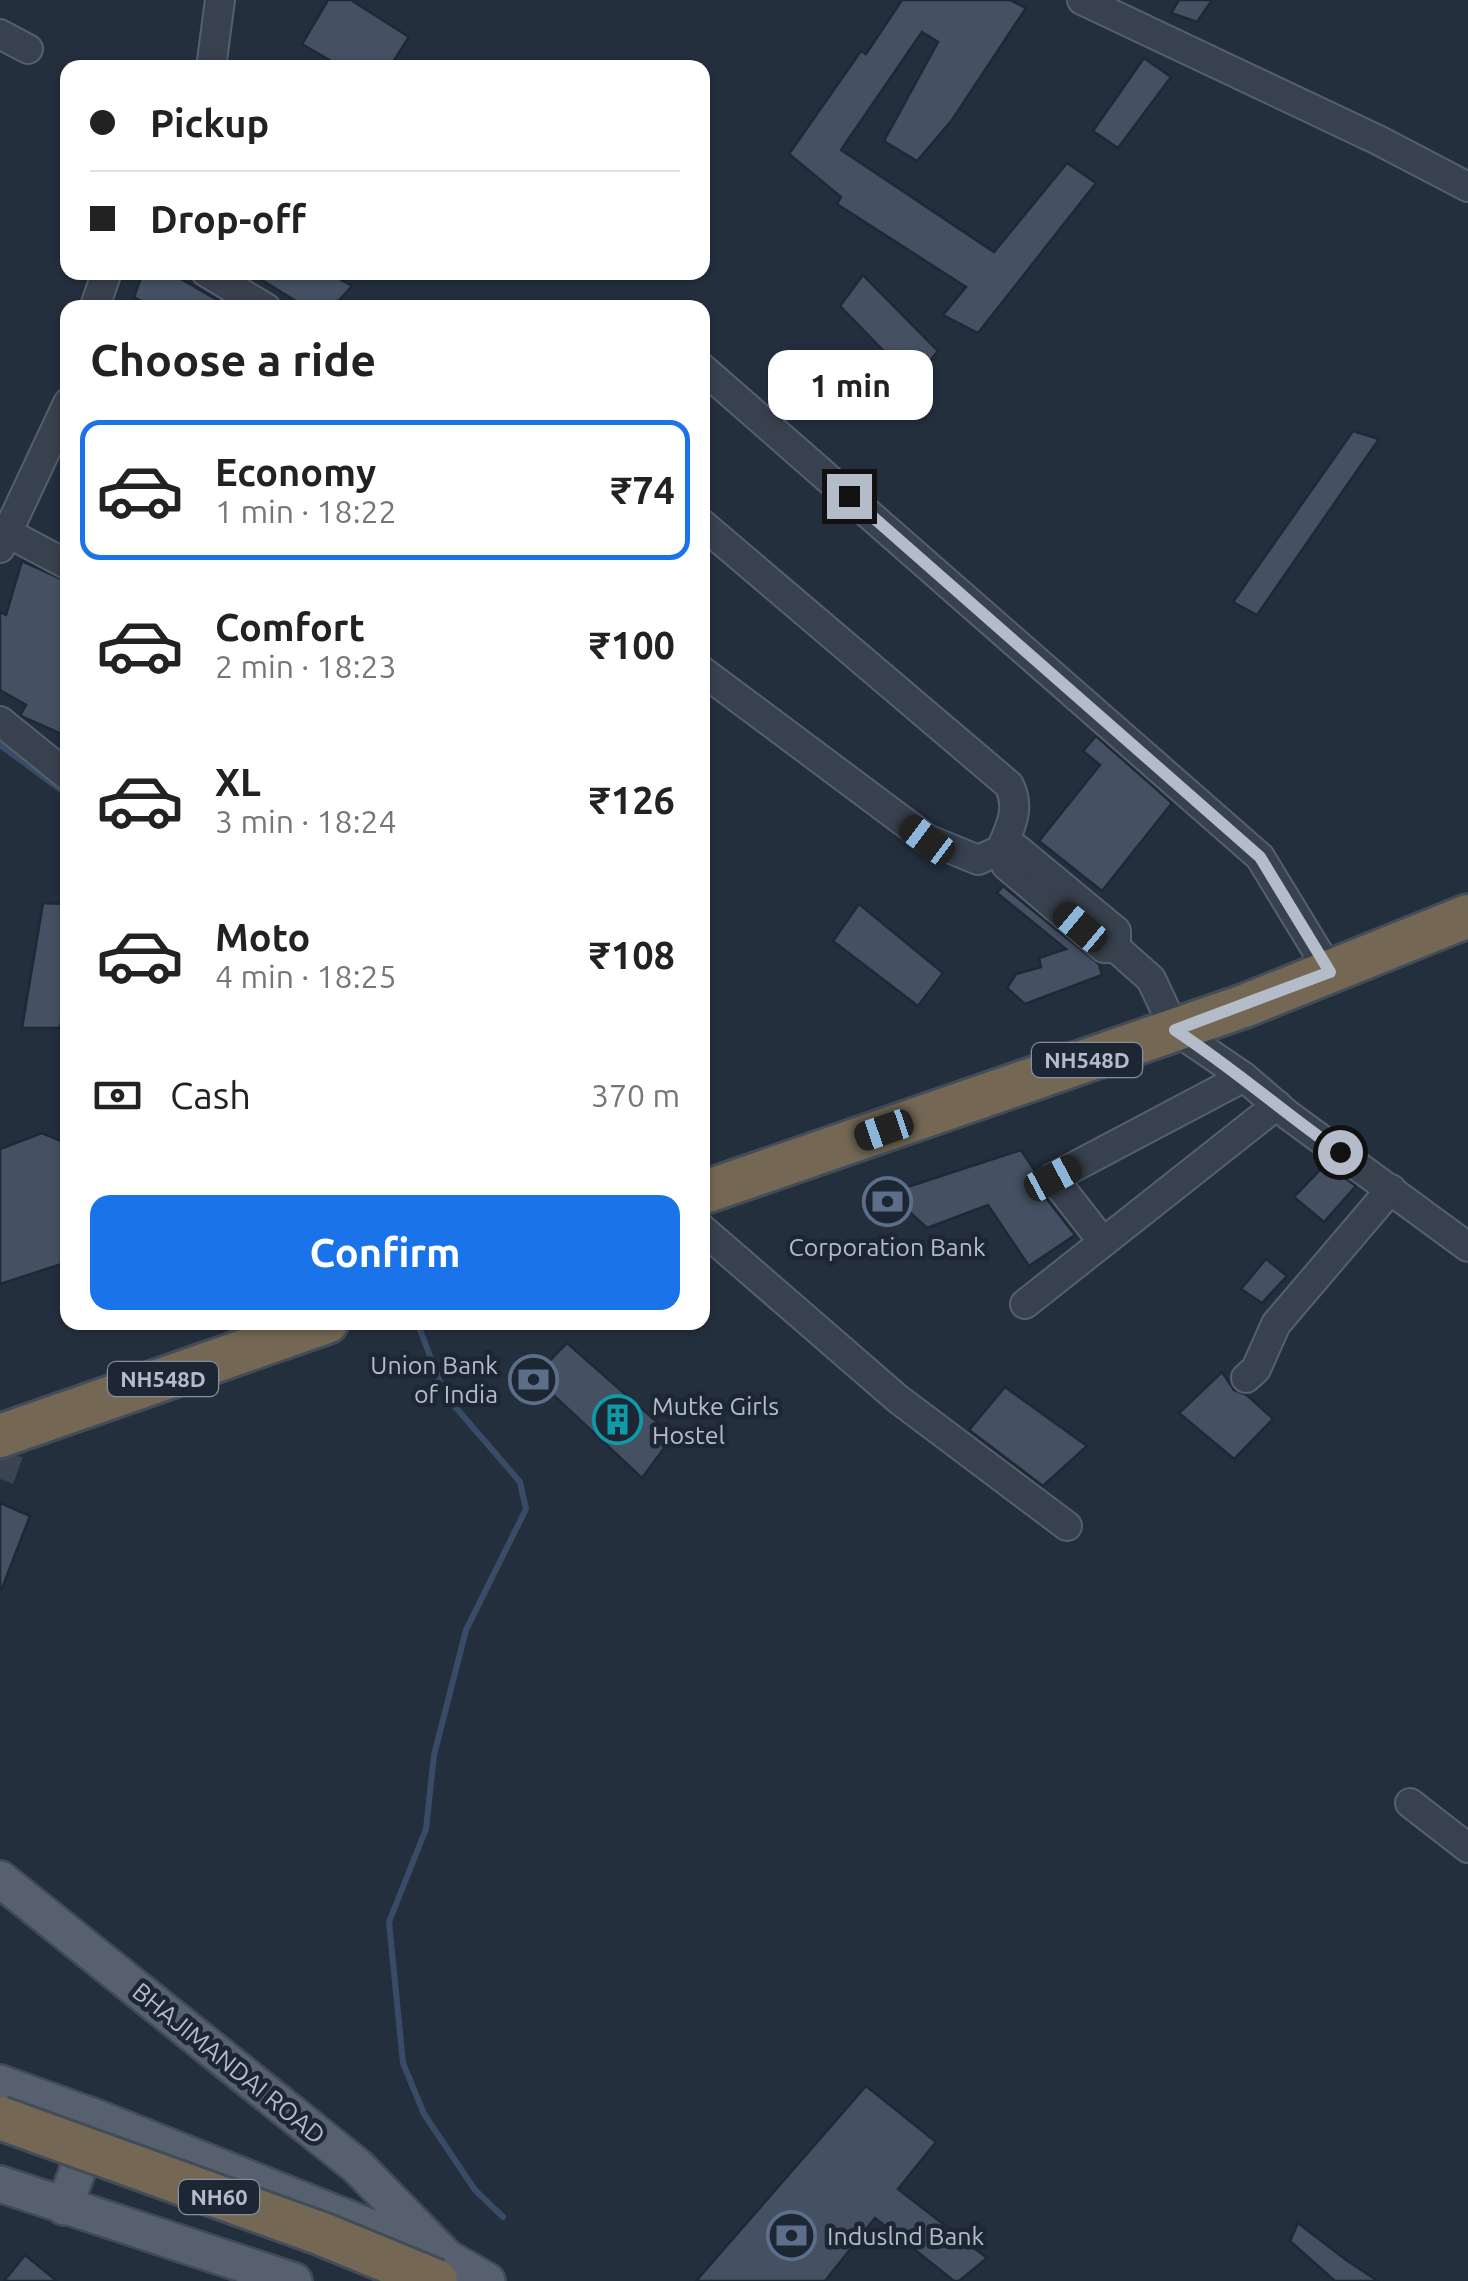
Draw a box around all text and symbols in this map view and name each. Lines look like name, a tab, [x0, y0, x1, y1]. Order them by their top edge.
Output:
text: Pickup	[150, 102, 269, 144]
text: Drop-off	[150, 198, 306, 240]
text: Choose a ride	[90, 334, 376, 385]
callout: 1 min	[766, 351, 932, 421]
text: 1 min	[810, 367, 891, 403]
icon: car	[95, 445, 185, 535]
text: Economy	[215, 451, 376, 493]
text: ₹74	[611, 469, 675, 511]
route end	[827, 474, 872, 519]
text: 1 min · 18:22	[215, 493, 397, 529]
icon: car	[95, 600, 185, 690]
text: Comfort	[215, 606, 365, 648]
text: ₹100	[589, 624, 675, 666]
text: 2 min · 18:23	[215, 648, 397, 684]
icon: car	[95, 755, 185, 845]
text: XL	[215, 761, 261, 803]
text: ₹126	[589, 779, 675, 821]
text: 3 min · 18:24	[215, 803, 397, 839]
car	[894, 810, 960, 870]
car	[1047, 896, 1113, 958]
icon: car	[95, 910, 185, 1000]
text: Moto	[215, 916, 310, 958]
text: ₹108	[589, 934, 675, 976]
text: 4 min · 18:25	[215, 958, 397, 994]
road number: NH548D	[1032, 1043, 1142, 1077]
icon: cash	[90, 1068, 145, 1123]
text: Cash	[170, 1074, 251, 1116]
text: 370 m	[591, 1077, 680, 1113]
car	[851, 1106, 917, 1154]
route start	[1318, 1130, 1363, 1175]
car	[1019, 1151, 1087, 1205]
bank icon: Corporation Bank	[861, 1175, 913, 1227]
button: Confirm	[90, 1195, 680, 1310]
place label: Corporation Bank	[788, 1233, 986, 1261]
place label: Union Bank of India	[370, 1351, 498, 1408]
bank icon: Union Bank of India	[507, 1353, 559, 1405]
road number: NH548D	[108, 1362, 218, 1396]
place label: Mutke Girls Hostel	[652, 1392, 779, 1449]
building icon: Mutke Girls Hostel	[591, 1394, 643, 1446]
street label: BHAJIMANDAI ROAD	[127, 1977, 331, 2149]
road number: NH60	[179, 2180, 259, 2214]
bank icon: Induslnd Bank	[766, 2210, 818, 2262]
place label: Induslnd Bank	[827, 2222, 985, 2250]

